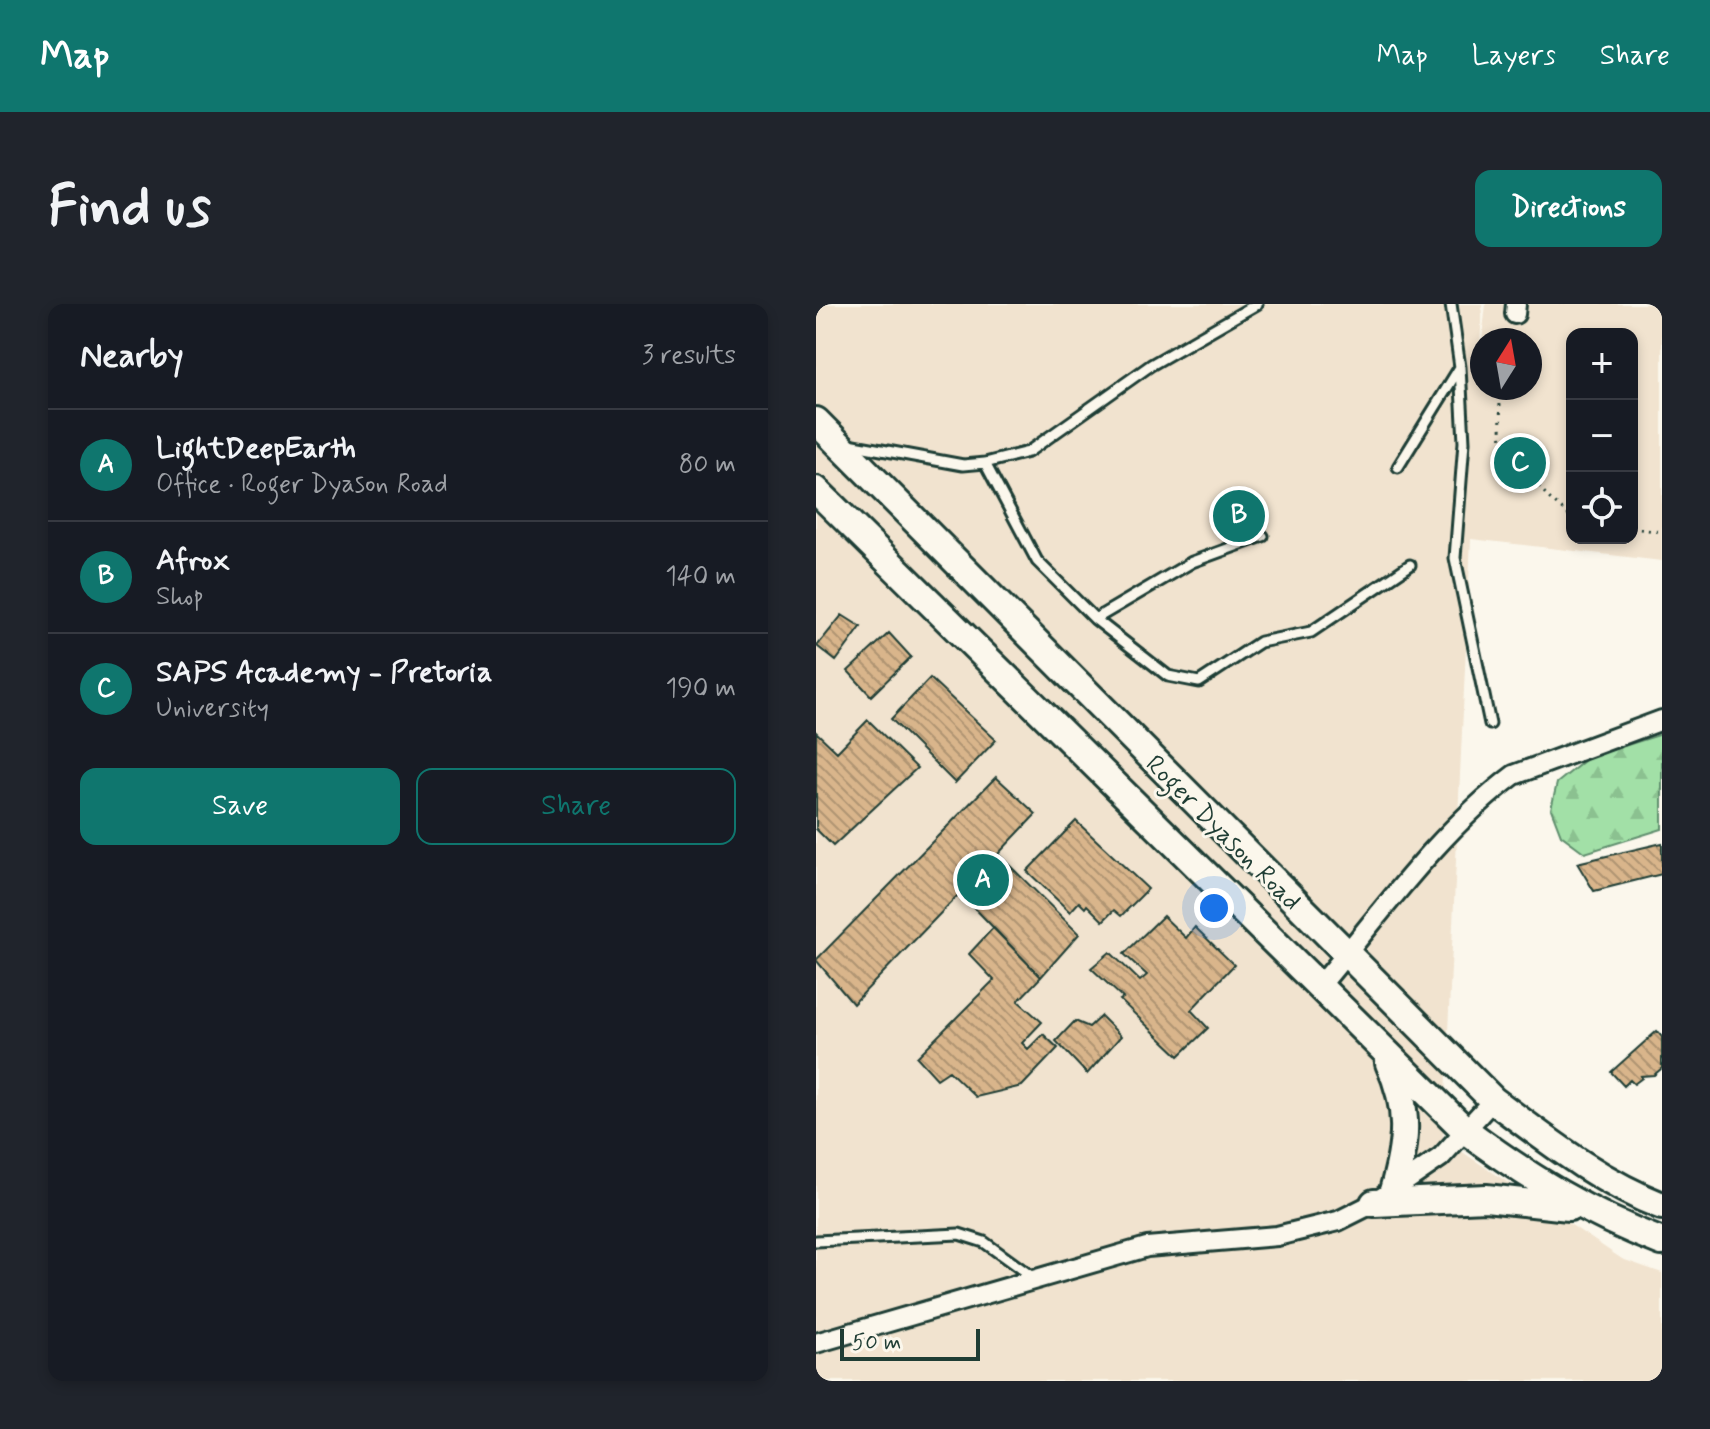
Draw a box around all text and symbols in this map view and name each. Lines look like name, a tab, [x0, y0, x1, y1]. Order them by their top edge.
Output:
text: Map	[40, 32, 110, 81]
text: Map	[1377, 38, 1428, 75]
text: Layers	[1472, 38, 1556, 75]
text: Share	[1600, 38, 1670, 75]
button: Directions	[1475, 170, 1662, 247]
text: Find us	[48, 172, 211, 245]
north arrow	[1470, 328, 1542, 400]
map controls	[1566, 328, 1638, 544]
button: +	[1566, 328, 1638, 400]
text: Nearby	[80, 334, 184, 379]
text: 3 results	[642, 339, 736, 373]
button: −	[1566, 400, 1638, 472]
text: LightDeepEarth	[156, 429, 356, 468]
pin: C	[1494, 433, 1546, 493]
text: A	[97, 448, 115, 482]
text: 80 m	[679, 448, 736, 482]
text: Office · Roger Dyason Road	[156, 468, 448, 502]
button: locate	[1566, 472, 1638, 544]
pin: B	[1213, 486, 1265, 546]
text: Afrox	[156, 541, 230, 580]
text: B	[98, 560, 114, 594]
text: 140 m	[665, 560, 736, 594]
text: Shop	[156, 580, 204, 614]
text: SAPS Academy - Pretoria	[156, 653, 492, 692]
text: C	[97, 672, 115, 706]
text: 190 m	[666, 672, 736, 706]
text: University	[156, 692, 269, 726]
street label: Roger Dyason Road	[1135, 748, 1308, 921]
button: Save	[80, 768, 400, 845]
button: Share	[416, 768, 736, 845]
pin: A	[957, 850, 1009, 910]
your location	[1194, 888, 1234, 928]
scale bar	[840, 1325, 980, 1361]
text: 50 m	[852, 1329, 901, 1357]

